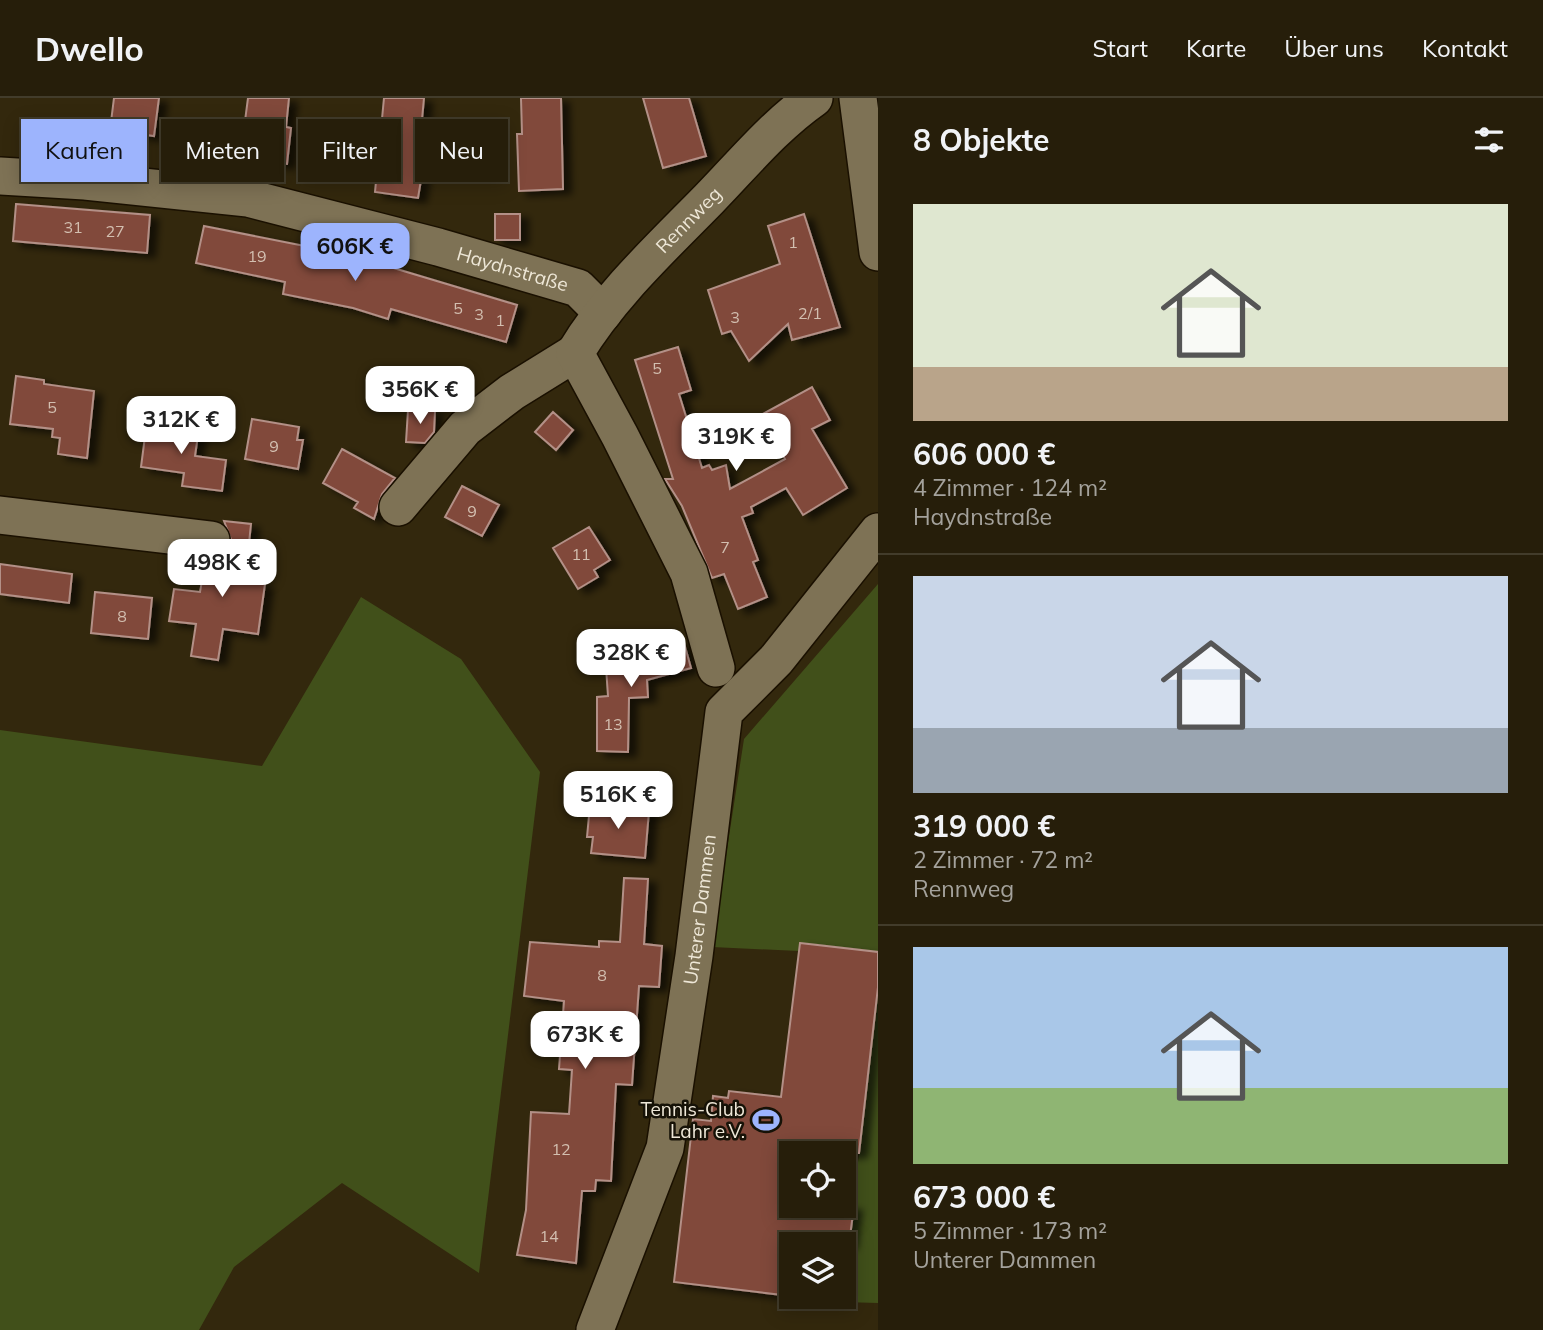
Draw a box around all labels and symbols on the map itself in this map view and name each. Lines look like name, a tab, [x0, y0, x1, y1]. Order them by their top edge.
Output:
street label: Rennweg	[650, 182, 726, 258]
house number: 31	[63, 217, 83, 237]
house number: 27	[105, 221, 125, 241]
pin: 606K €	[298, 223, 412, 283]
house number: 1	[788, 232, 798, 252]
street label: Haydnstraße	[454, 241, 571, 297]
house number: 19	[247, 246, 267, 266]
house number: 5	[453, 298, 463, 318]
house number: 2/1	[798, 303, 822, 323]
house number: 3	[474, 304, 484, 324]
house number: 3	[730, 307, 740, 327]
house number: 1	[495, 310, 505, 330]
house number: 5	[652, 358, 662, 378]
pin: 356K €	[363, 366, 477, 426]
pin: 312K €	[124, 396, 238, 456]
house number: 5	[47, 397, 57, 417]
pin: 319K €	[679, 414, 793, 473]
house number: 9	[269, 436, 279, 456]
house number: 9	[467, 501, 477, 521]
house number: 7	[720, 537, 730, 557]
pin: 498K €	[165, 540, 279, 599]
house number: 11	[571, 544, 591, 564]
house number: 8	[117, 606, 127, 626]
pin: 328K €	[574, 630, 688, 689]
house number: 13	[603, 714, 623, 734]
pin: 516K €	[561, 772, 675, 831]
street label: Unterer Dammen	[678, 833, 721, 986]
house number: 8	[597, 965, 607, 985]
pin: 673K €	[528, 1012, 642, 1071]
place label: Tennis-Club Lahr e.V.	[640, 1097, 745, 1143]
sports icon: Tennis-Club Lahr e.V.	[751, 1105, 781, 1135]
house number: 12	[551, 1139, 571, 1159]
house number: 14	[539, 1226, 559, 1246]

